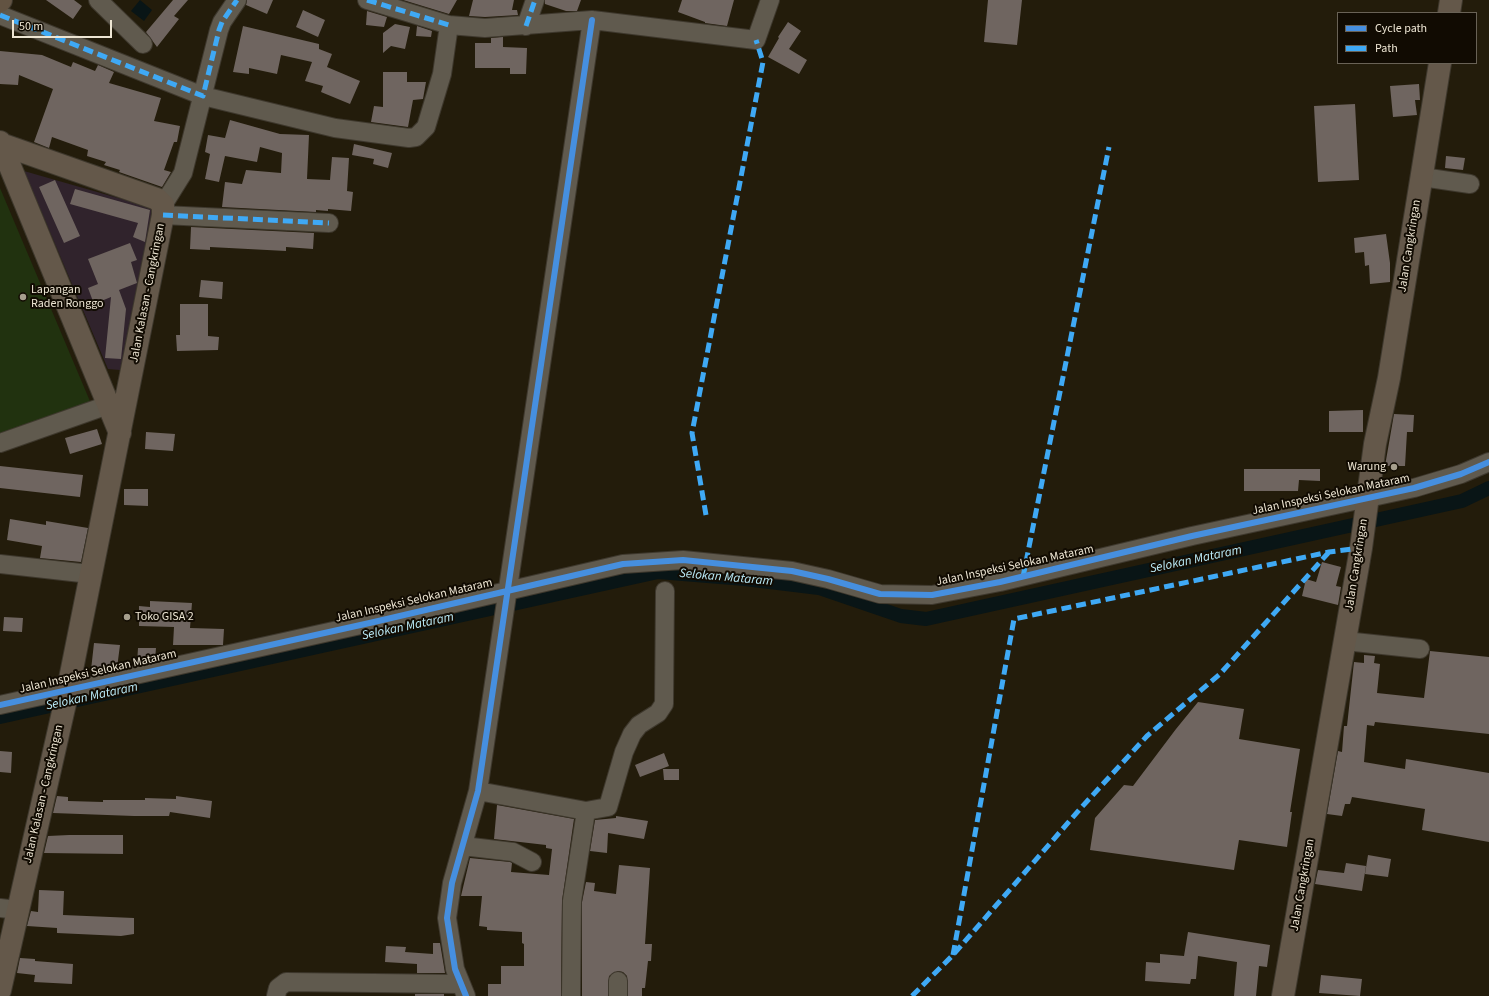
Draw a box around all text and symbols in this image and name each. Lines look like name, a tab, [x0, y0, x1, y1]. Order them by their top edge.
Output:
scale bar	[14, 12, 114, 38]
legend	[1337, 12, 1477, 64]
text: 50 m	[19, 18, 43, 35]
text: Cycle path	[1375, 20, 1427, 37]
text: Path	[1375, 40, 1398, 57]
street label: Jalan Cangkringan	[1396, 199, 1424, 293]
street label: Jalan Kalasan - Cangkringan	[127, 222, 169, 364]
place label: Lapangan Raden Ronggo	[31, 283, 104, 311]
marker: Lapangan Raden Ronggo	[18, 292, 28, 302]
place label: Warung	[1347, 460, 1386, 474]
marker: Warung	[1389, 462, 1399, 472]
street label: Jalan Inspeksi Selokan Mataram	[1251, 471, 1411, 519]
street label: Jalan Cangkringan	[1343, 518, 1371, 612]
street label: Jalan Inspeksi Selokan Mataram	[935, 542, 1095, 590]
water label: Selokan Mataram	[1148, 543, 1244, 577]
water label: Selokan Mataram	[679, 566, 773, 590]
street label: Jalan Inspeksi Selokan Mataram	[334, 576, 494, 626]
place label: Toko GISA 2	[135, 610, 194, 624]
water label: Selokan Mataram	[360, 610, 456, 644]
marker: Toko GISA 2	[122, 612, 132, 622]
street label: Jalan Inspeksi Selokan Mataram	[18, 647, 178, 697]
water label: Selokan Mataram	[44, 680, 140, 714]
street label: Jalan Kalasan - Cangkringan	[21, 723, 67, 865]
street label: Jalan Cangkringan	[1288, 838, 1318, 932]

